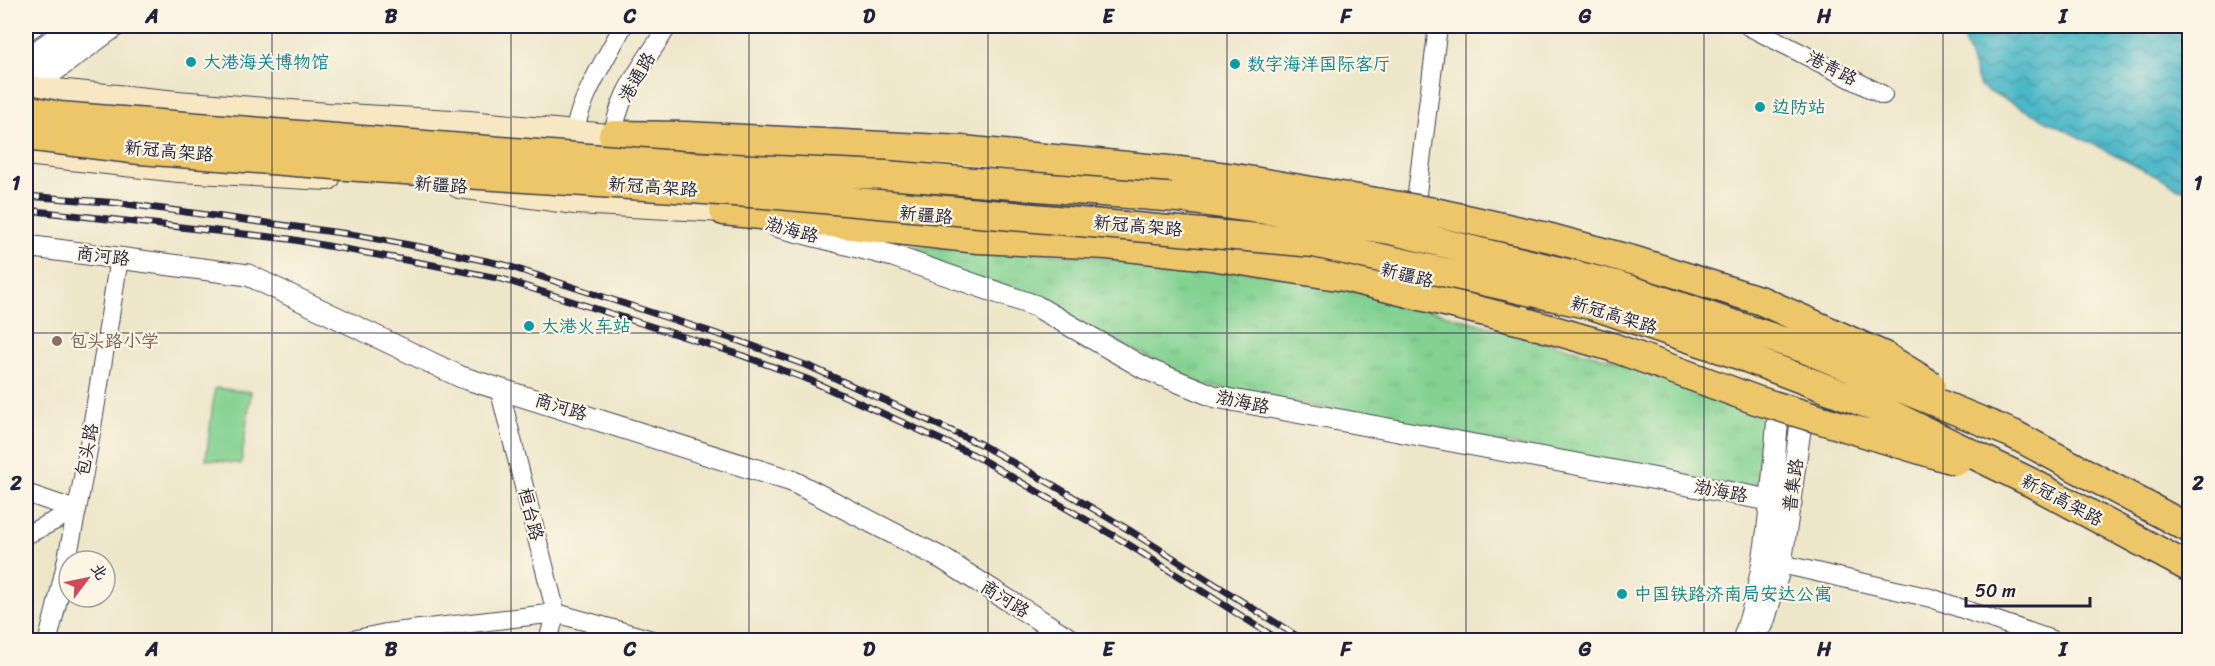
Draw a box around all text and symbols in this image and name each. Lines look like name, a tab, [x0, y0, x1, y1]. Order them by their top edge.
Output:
text: A	[144, 0, 159, 34]
text: B	[385, 0, 398, 34]
text: C	[623, 0, 637, 34]
text: D	[863, 0, 876, 34]
text: E	[1102, 0, 1115, 34]
text: F	[1340, 0, 1353, 34]
text: G	[1578, 0, 1592, 34]
text: H	[1816, 0, 1832, 34]
text: I	[2058, 0, 2069, 34]
street label: 港青路	[1801, 41, 1863, 95]
place label: 大港海关博物馆	[203, 46, 329, 78]
street label: 港通路	[610, 46, 664, 108]
place label: 数字海洋国际客厅	[1247, 48, 1391, 80]
marker: 大港海关博物馆	[184, 55, 198, 69]
marker: 数字海洋国际客厅	[1228, 57, 1242, 71]
place label: 边防站	[1772, 91, 1826, 123]
marker: 边防站	[1753, 100, 1767, 114]
street label: 新冠高架路	[123, 131, 215, 171]
text: 1	[12, 166, 21, 201]
text: 1	[2194, 166, 2203, 201]
street label: 新疆路	[413, 167, 469, 203]
street label: 新冠高架路	[607, 168, 699, 206]
street label: 新疆路	[898, 197, 954, 233]
street label: 新冠高架路	[1092, 206, 1184, 246]
street label: 渤海路	[762, 208, 822, 252]
street label: 商河路	[74, 237, 132, 275]
street label: 新疆路	[1377, 253, 1437, 297]
street label: 新冠高架路	[1566, 287, 1662, 343]
place label: 大港火车站	[541, 310, 631, 342]
marker: 大港火车站	[522, 319, 536, 333]
place label: 包头路小学	[69, 325, 159, 357]
marker: 包头路小学	[50, 334, 64, 348]
street label: 渤海路	[1213, 381, 1273, 423]
street label: 商河路	[531, 384, 591, 430]
street label: 包头路	[66, 420, 108, 480]
street label: 普集路	[1773, 456, 1813, 514]
street label: 新冠高架路	[2015, 465, 2109, 535]
text: 2	[9, 466, 22, 501]
text: 2	[2191, 466, 2204, 501]
street label: 渤海路	[1691, 470, 1751, 512]
street label: 桓台路	[509, 484, 553, 544]
north arrow	[57, 549, 117, 609]
text: 北	[83, 557, 116, 586]
scale bar	[1966, 570, 2090, 608]
street label: 商河路	[974, 571, 1036, 627]
text: 50 m	[1975, 575, 2016, 607]
place label: 中国铁路济南局安达公寓	[1634, 578, 1832, 610]
marker: 中国铁路济南局安达公寓	[1615, 587, 1629, 601]
text: A	[144, 632, 159, 666]
text: B	[385, 632, 398, 666]
text: C	[623, 632, 637, 666]
text: D	[863, 632, 876, 666]
text: E	[1102, 632, 1115, 666]
text: F	[1340, 632, 1353, 666]
text: G	[1578, 632, 1592, 666]
text: H	[1816, 632, 1832, 666]
text: I	[2058, 632, 2069, 666]

